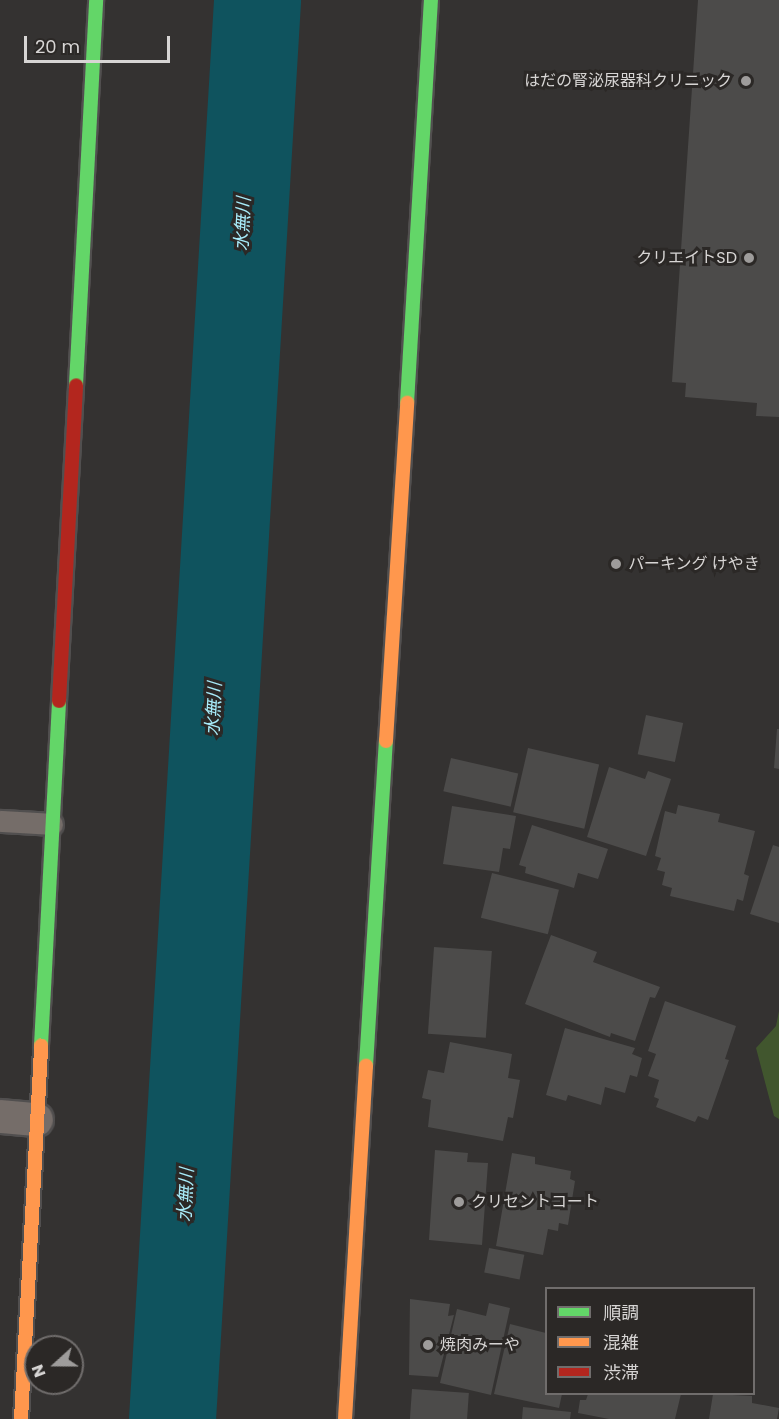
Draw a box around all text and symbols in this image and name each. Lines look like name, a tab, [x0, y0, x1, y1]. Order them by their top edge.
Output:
scale bar	[27, 24, 172, 62]
text: 20 m	[35, 34, 80, 59]
place label: はだの腎泌尿器科クリニック	[524, 71, 732, 91]
marker: はだの腎泌尿器科クリニック	[737, 72, 755, 90]
water label: 水無川	[231, 196, 255, 252]
place label: クリエイトSD	[636, 248, 737, 268]
marker: クリエイトSD	[742, 251, 756, 265]
place label: パーキング けやき	[628, 554, 760, 574]
marker: パーキング けやき	[609, 557, 623, 571]
water label: 水無川	[202, 681, 226, 737]
water label: 水無川	[174, 1167, 198, 1223]
place label: クリセントコート	[471, 1192, 599, 1212]
marker: クリセントコート	[452, 1195, 466, 1209]
legend	[545, 1287, 755, 1395]
text: 順調	[603, 1300, 639, 1325]
text: 混雑	[603, 1330, 639, 1355]
north arrow	[24, 1335, 84, 1395]
place label: 焼肉みーや	[440, 1335, 520, 1355]
marker: 焼肉みーや	[421, 1338, 435, 1352]
text: 渋滞	[603, 1360, 639, 1385]
text: N	[26, 1361, 51, 1381]

